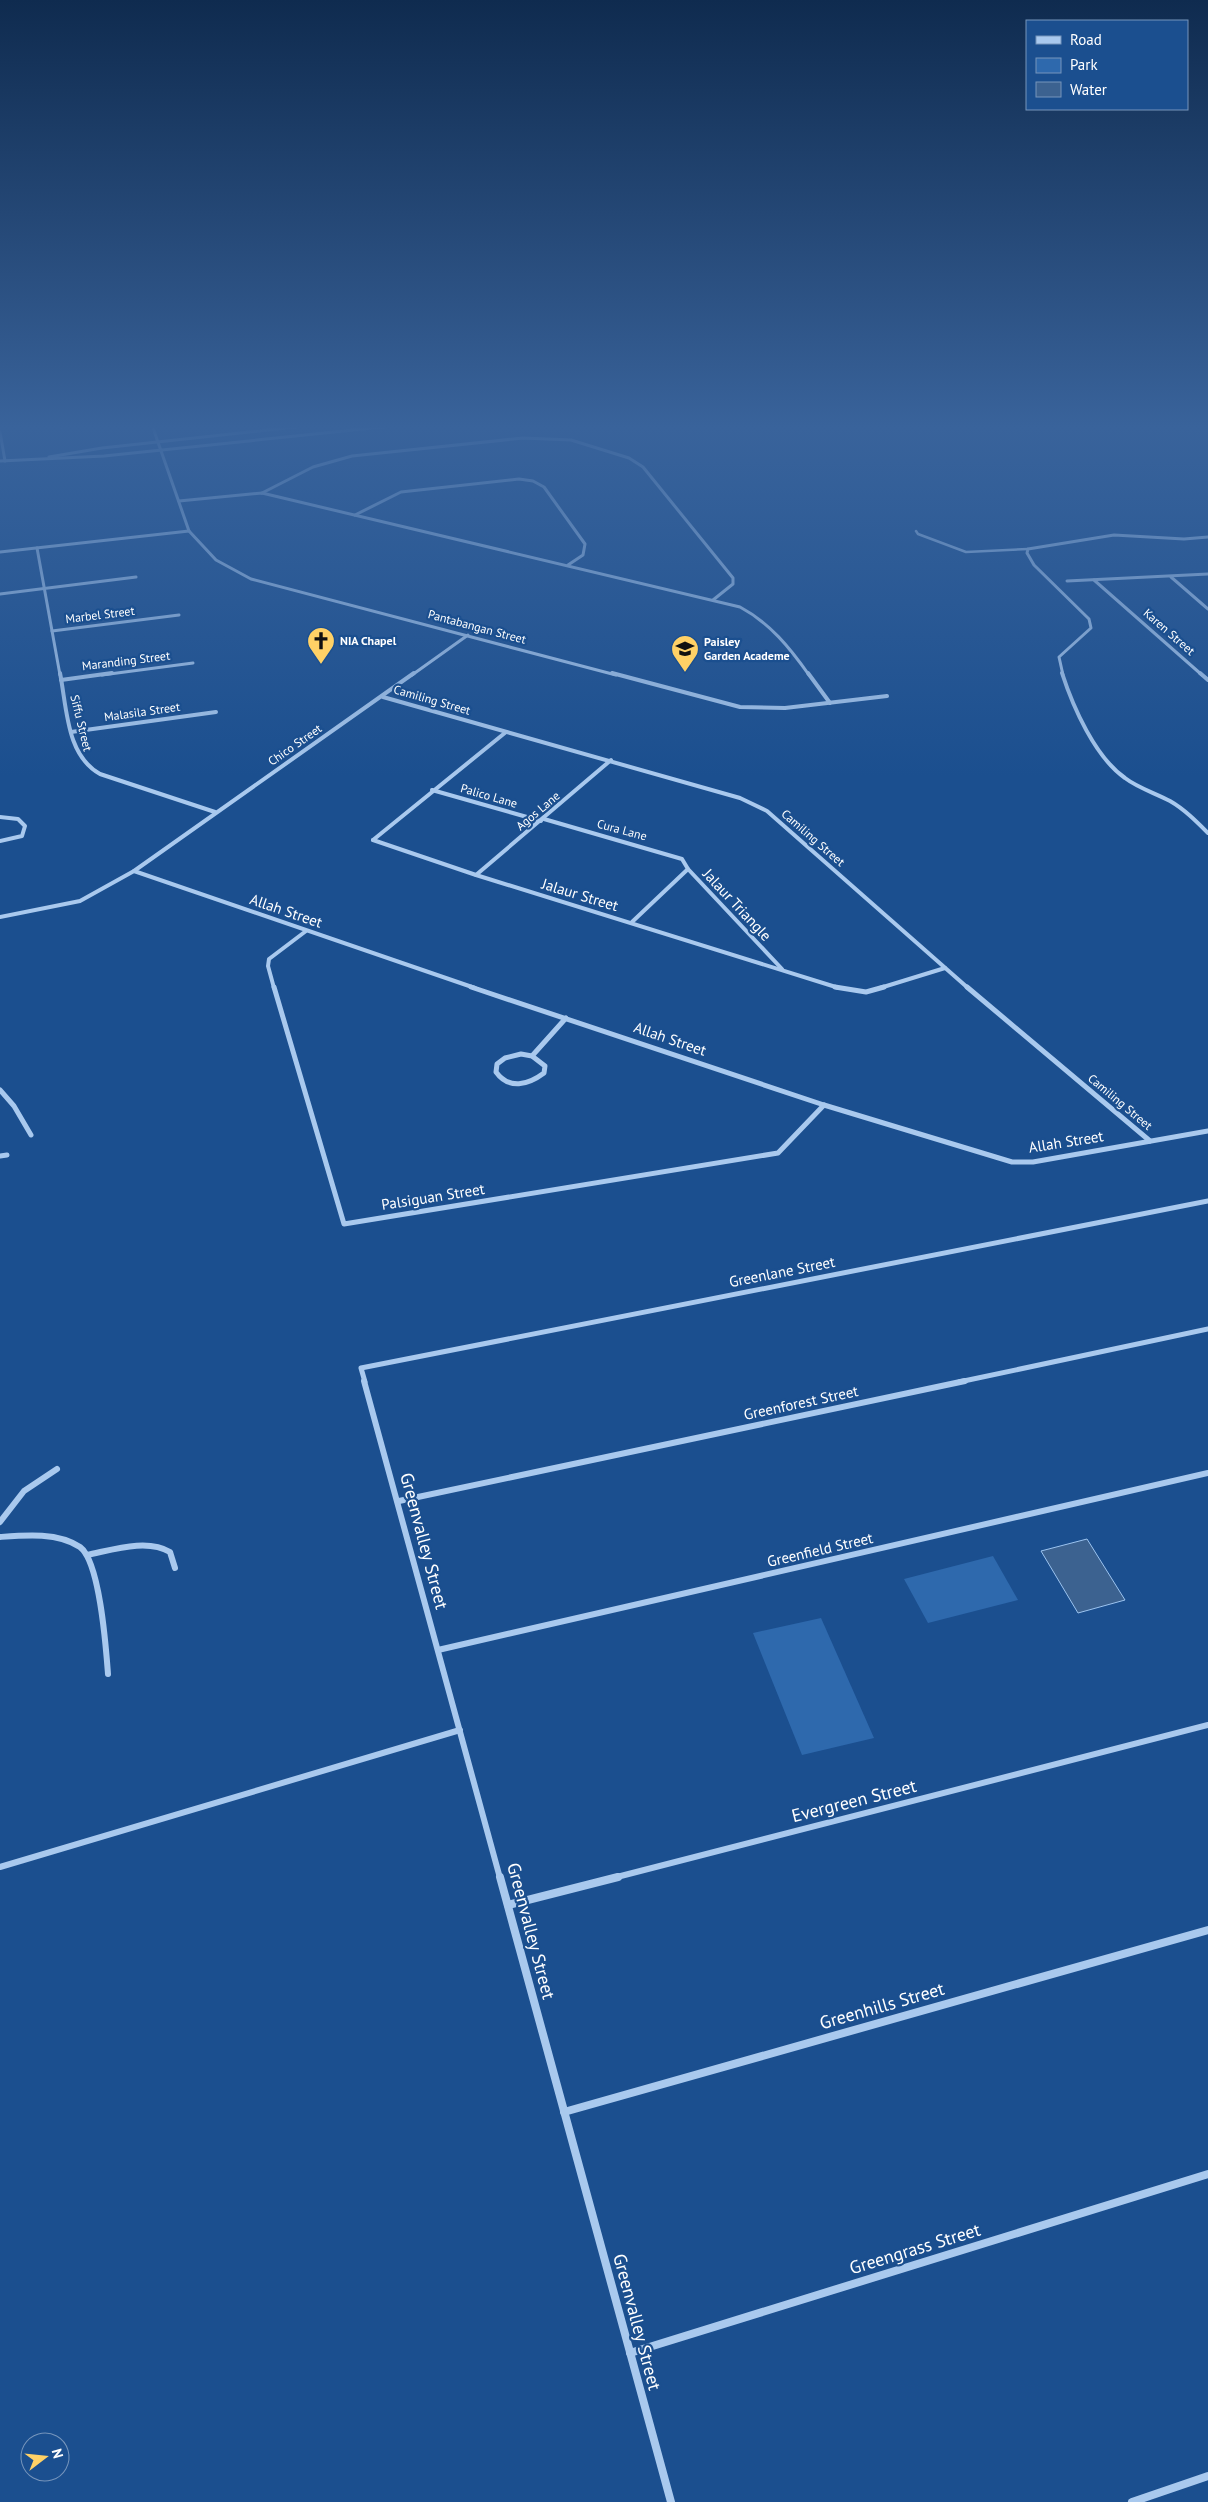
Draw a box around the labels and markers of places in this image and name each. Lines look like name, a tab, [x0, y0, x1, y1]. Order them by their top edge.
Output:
church icon: NIA Chapel	[306, 626, 336, 665]
place label: NIA Chapel	[340, 633, 397, 648]
school or university icon: Paisley Garden Academe	[670, 634, 700, 673]
place label: Paisley Garden Academe	[704, 634, 790, 663]

